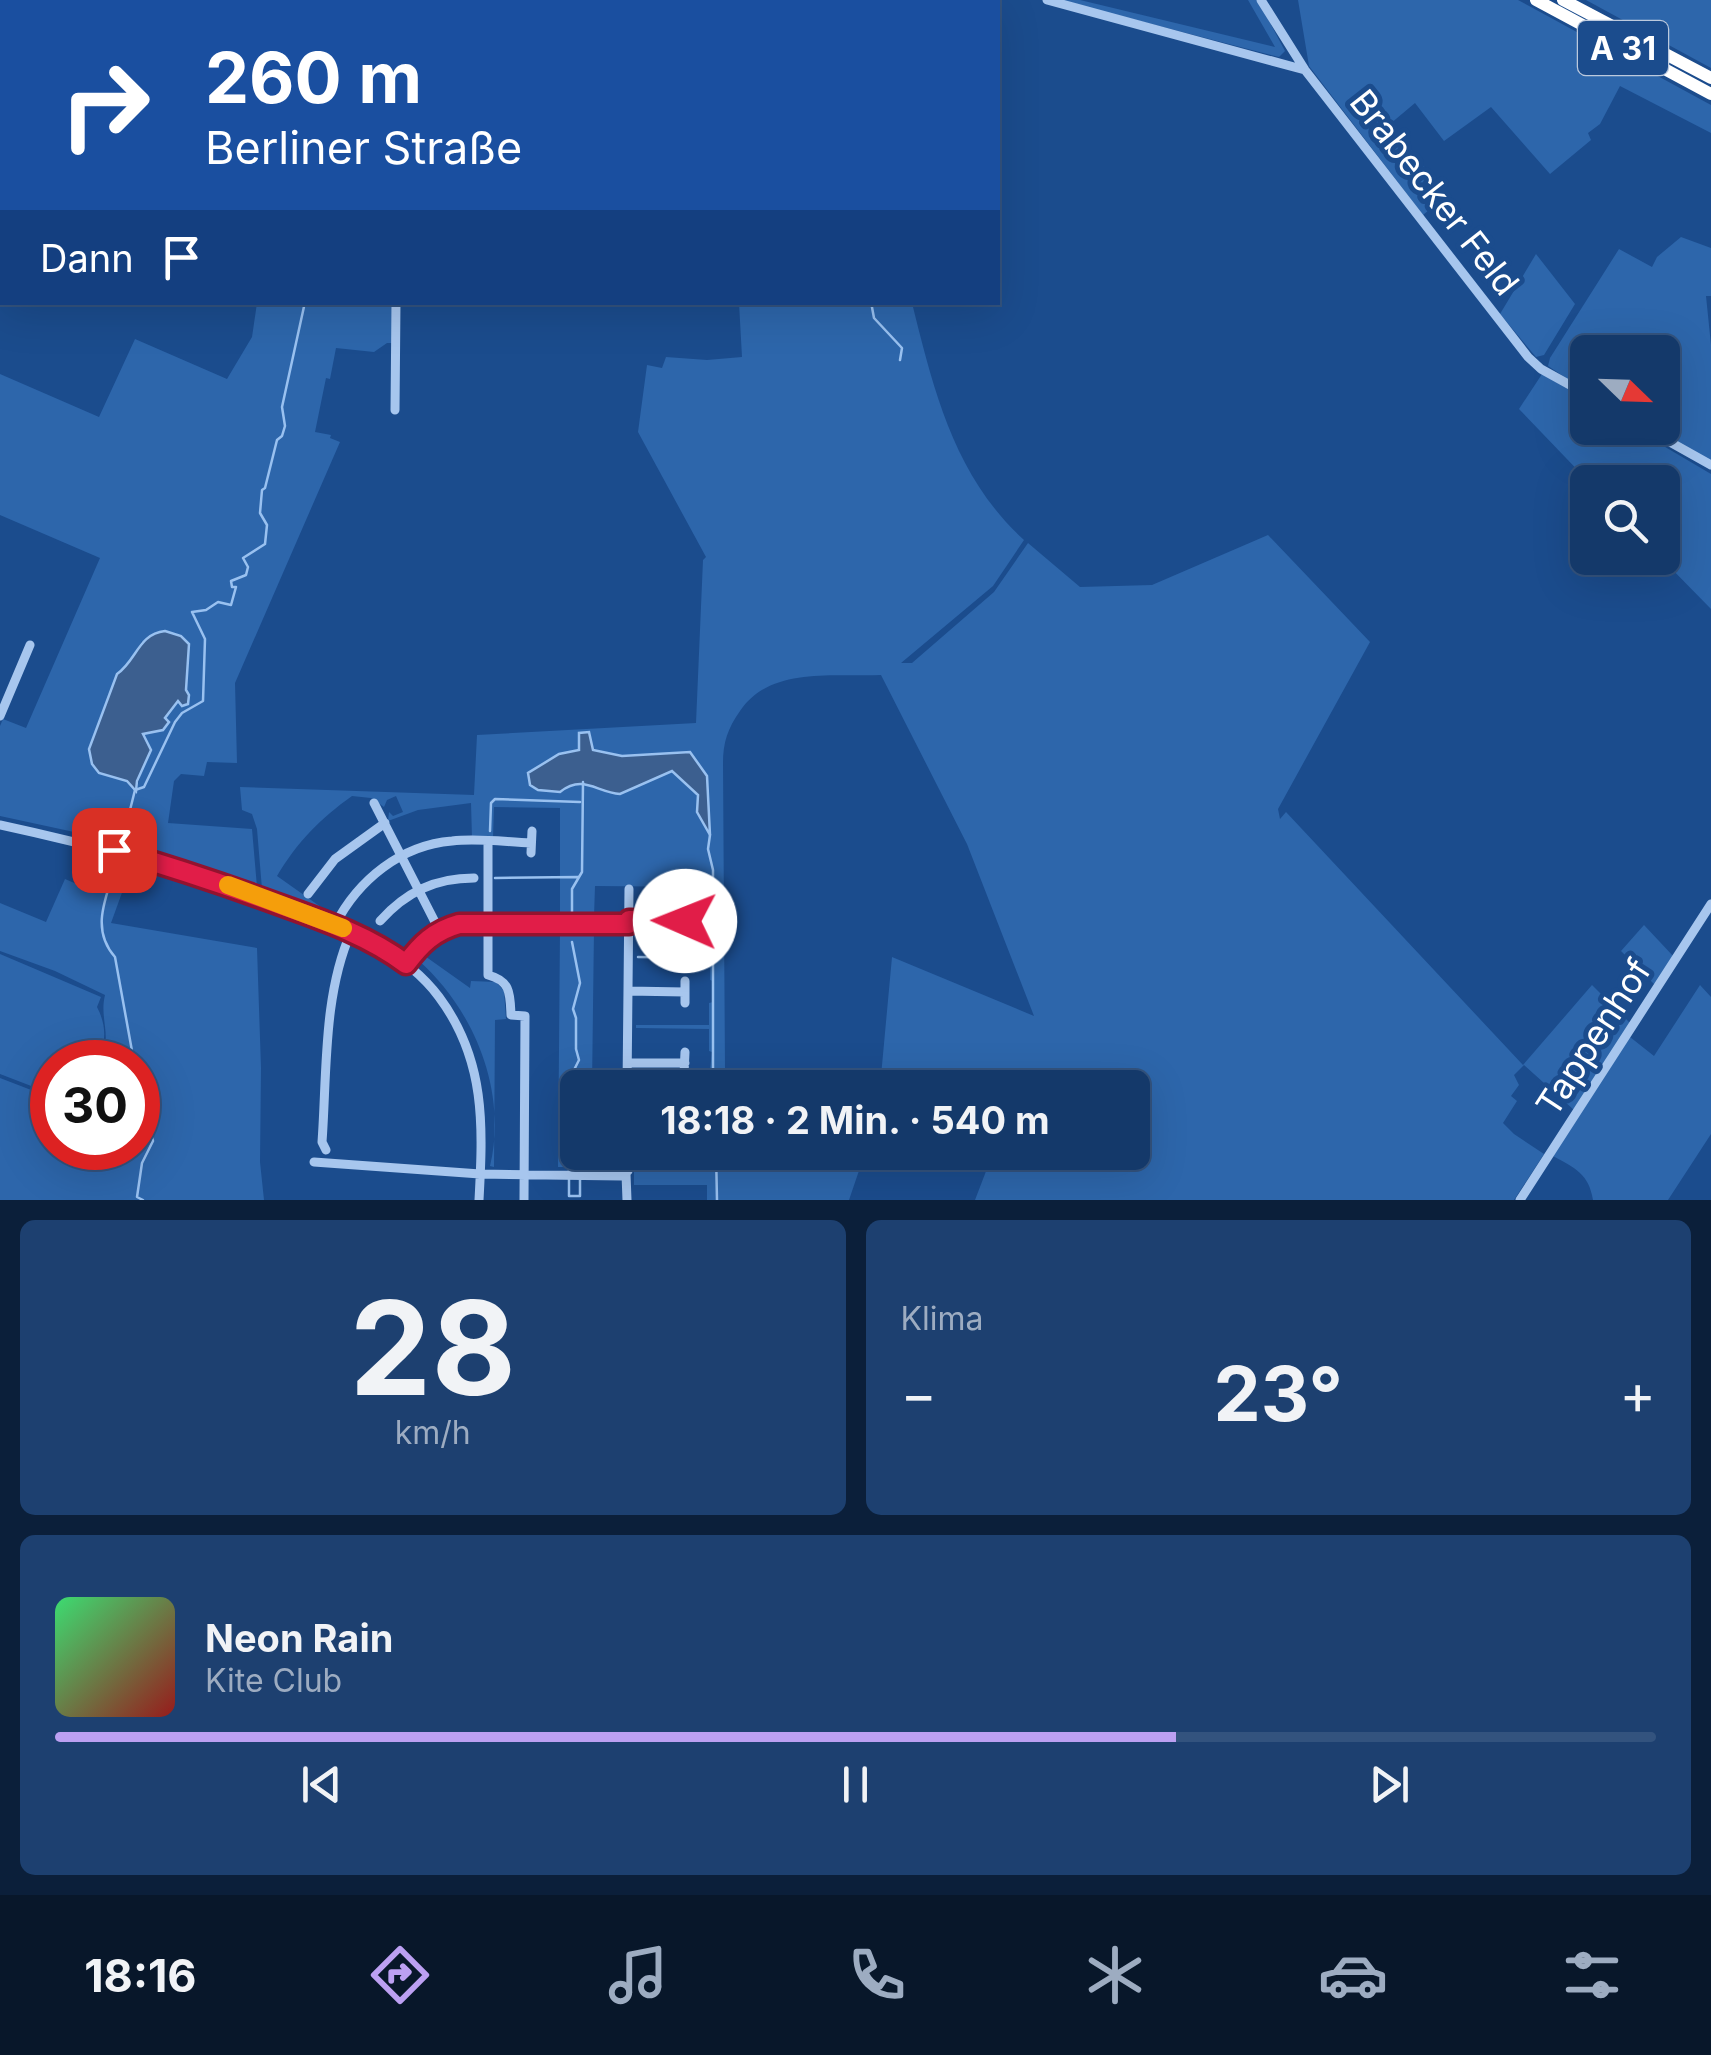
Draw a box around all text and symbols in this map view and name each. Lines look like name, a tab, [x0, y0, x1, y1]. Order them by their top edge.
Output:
road number: A 31	[1578, 21, 1668, 75]
text: 260 m	[205, 35, 422, 120]
icon: right	[40, 40, 170, 170]
street label: Brabecker Feld	[1342, 81, 1528, 303]
text: Berliner Straße	[205, 120, 522, 175]
icon: arrive	[154, 230, 209, 285]
text: Dann	[40, 235, 134, 281]
north arrow	[1570, 335, 1680, 445]
map controls	[1570, 335, 1680, 575]
button: search	[1570, 465, 1680, 575]
pin	[72, 808, 157, 893]
icon: arrive	[87, 823, 142, 878]
position arrow	[633, 869, 737, 973]
street label: Tappenhof	[1527, 951, 1659, 1123]
speed limit sign: 30	[30, 1040, 160, 1170]
text: 18:18 · 2 Min. · 540 m	[660, 1097, 1050, 1143]
text: 28	[350, 1269, 516, 1426]
text: Klima	[901, 1299, 984, 1338]
text: 23°	[1213, 1348, 1343, 1439]
text: −	[901, 1361, 937, 1427]
text: +	[1620, 1361, 1656, 1427]
text: km/h	[395, 1413, 471, 1452]
text: Neon Rain	[205, 1615, 393, 1661]
text: Kite Club	[205, 1661, 342, 1700]
icon: previous	[294, 1757, 349, 1812]
icon: pause	[828, 1757, 883, 1812]
icon: next	[1362, 1757, 1417, 1812]
icon: directions	[365, 1940, 435, 2010]
icon: music	[603, 1940, 673, 2010]
icon: phone	[842, 1940, 912, 2010]
icon: climate	[1080, 1940, 1150, 2010]
icon: car	[1318, 1940, 1388, 2010]
icon: filters	[1557, 1940, 1627, 2010]
text: 18:16	[84, 1948, 197, 2003]

